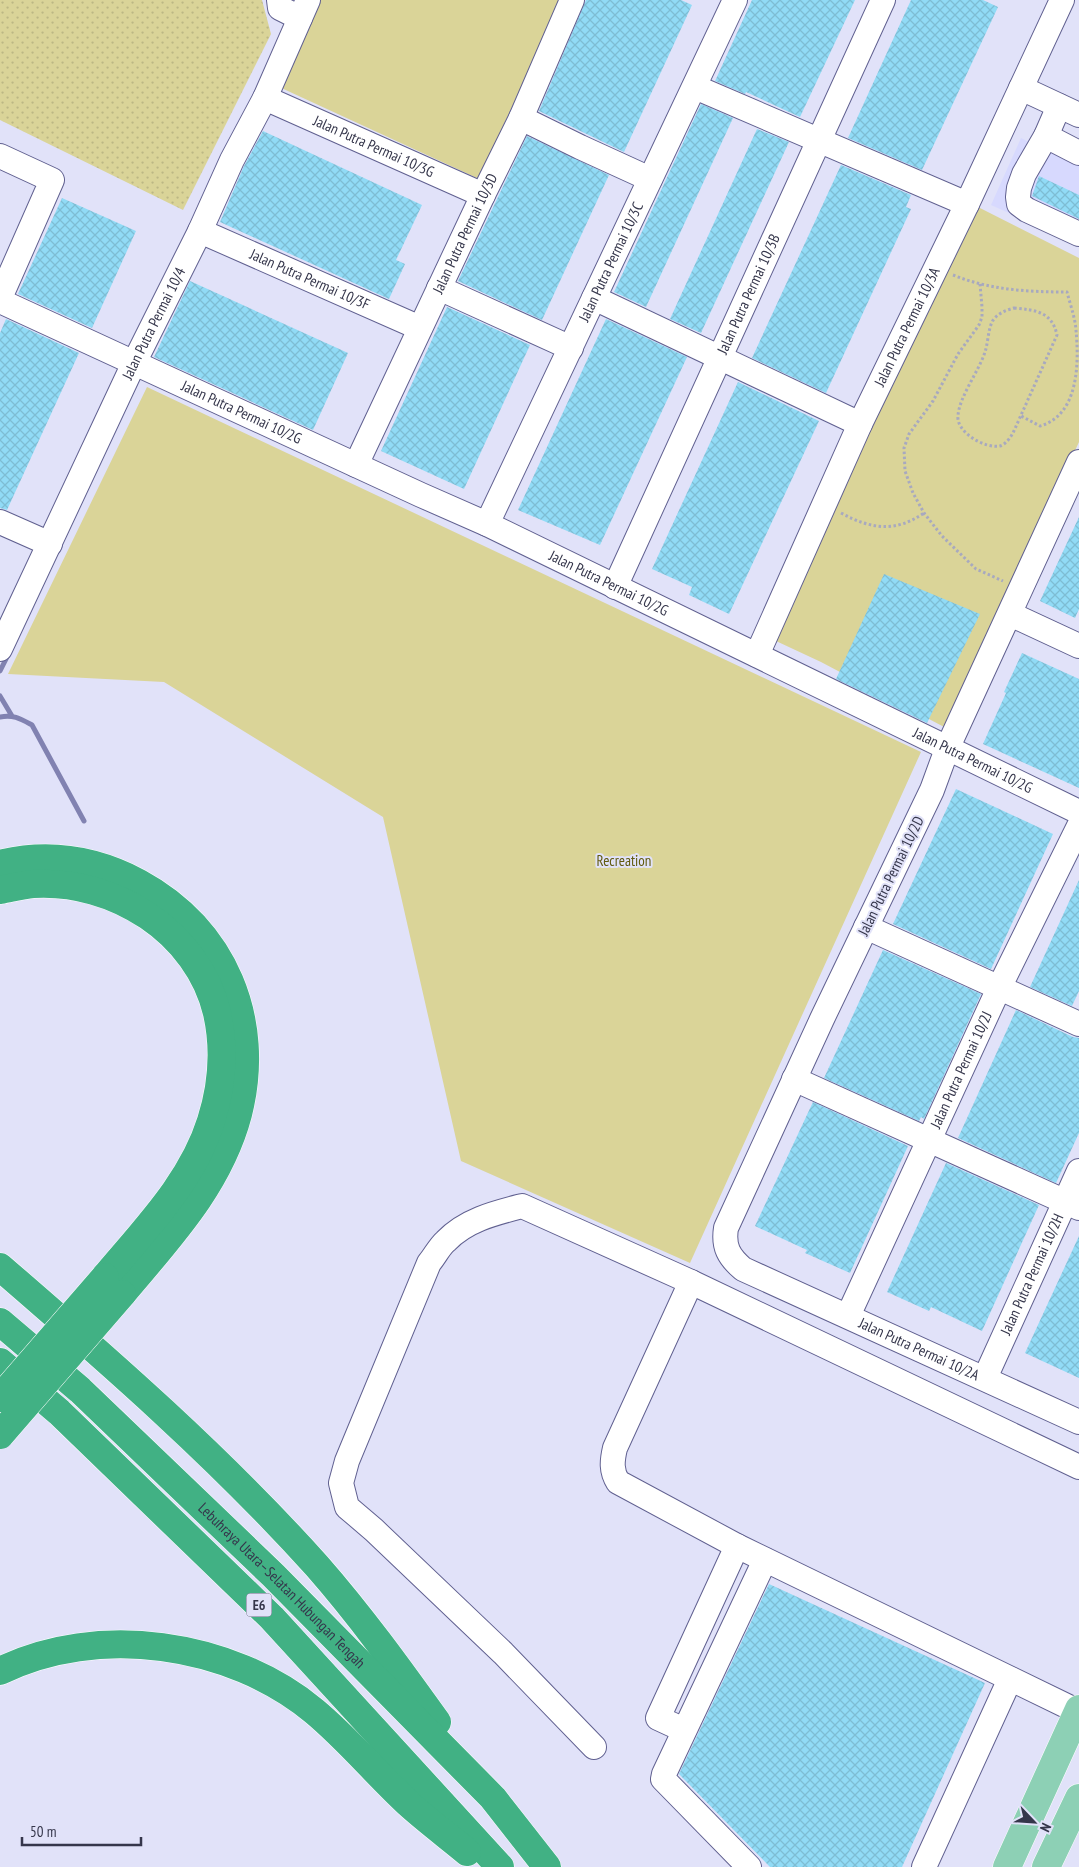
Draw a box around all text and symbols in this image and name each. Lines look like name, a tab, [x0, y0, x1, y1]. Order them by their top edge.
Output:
street label: Jalan Putra Permai 10/3G	[310, 110, 437, 181]
street label: Jalan Putra Permai 10/3D	[428, 170, 501, 297]
street label: Jalan Putra Permai 10/3C	[574, 199, 647, 325]
street label: Jalan Putra Permai 10/3B	[712, 231, 784, 358]
street label: Jalan Putra Permai 10/3F	[246, 244, 373, 314]
street label: Jalan Putra Permai 10/3A	[869, 263, 944, 390]
street label: Jalan Putra Permai 10/4	[117, 264, 189, 383]
street label: Jalan Putra Permai 10/2G	[178, 376, 305, 448]
street label: Jalan Putra Permai 10/2G	[545, 545, 672, 620]
street label: Jalan Putra Permai 10/2G	[909, 722, 1036, 797]
street label: Jalan Putra Permai 10/2D	[853, 813, 928, 940]
park label: Recreation	[597, 851, 651, 870]
street label: Jalan Putra Permai 10/2J	[925, 1008, 996, 1132]
street label: Jalan Putra Permai 10/2H	[996, 1210, 1067, 1338]
street label: Jalan Putra Permai 10/2A	[855, 1313, 983, 1385]
street label: Lebuhraya Utara–Selatan Hubungan Tengah	[194, 1498, 370, 1672]
road number: E6	[246, 1594, 272, 1616]
north arrow	[1009, 1797, 1059, 1847]
scale bar	[22, 1814, 141, 1846]
text: N	[1036, 1820, 1056, 1835]
text: 50 m	[30, 1822, 56, 1841]

